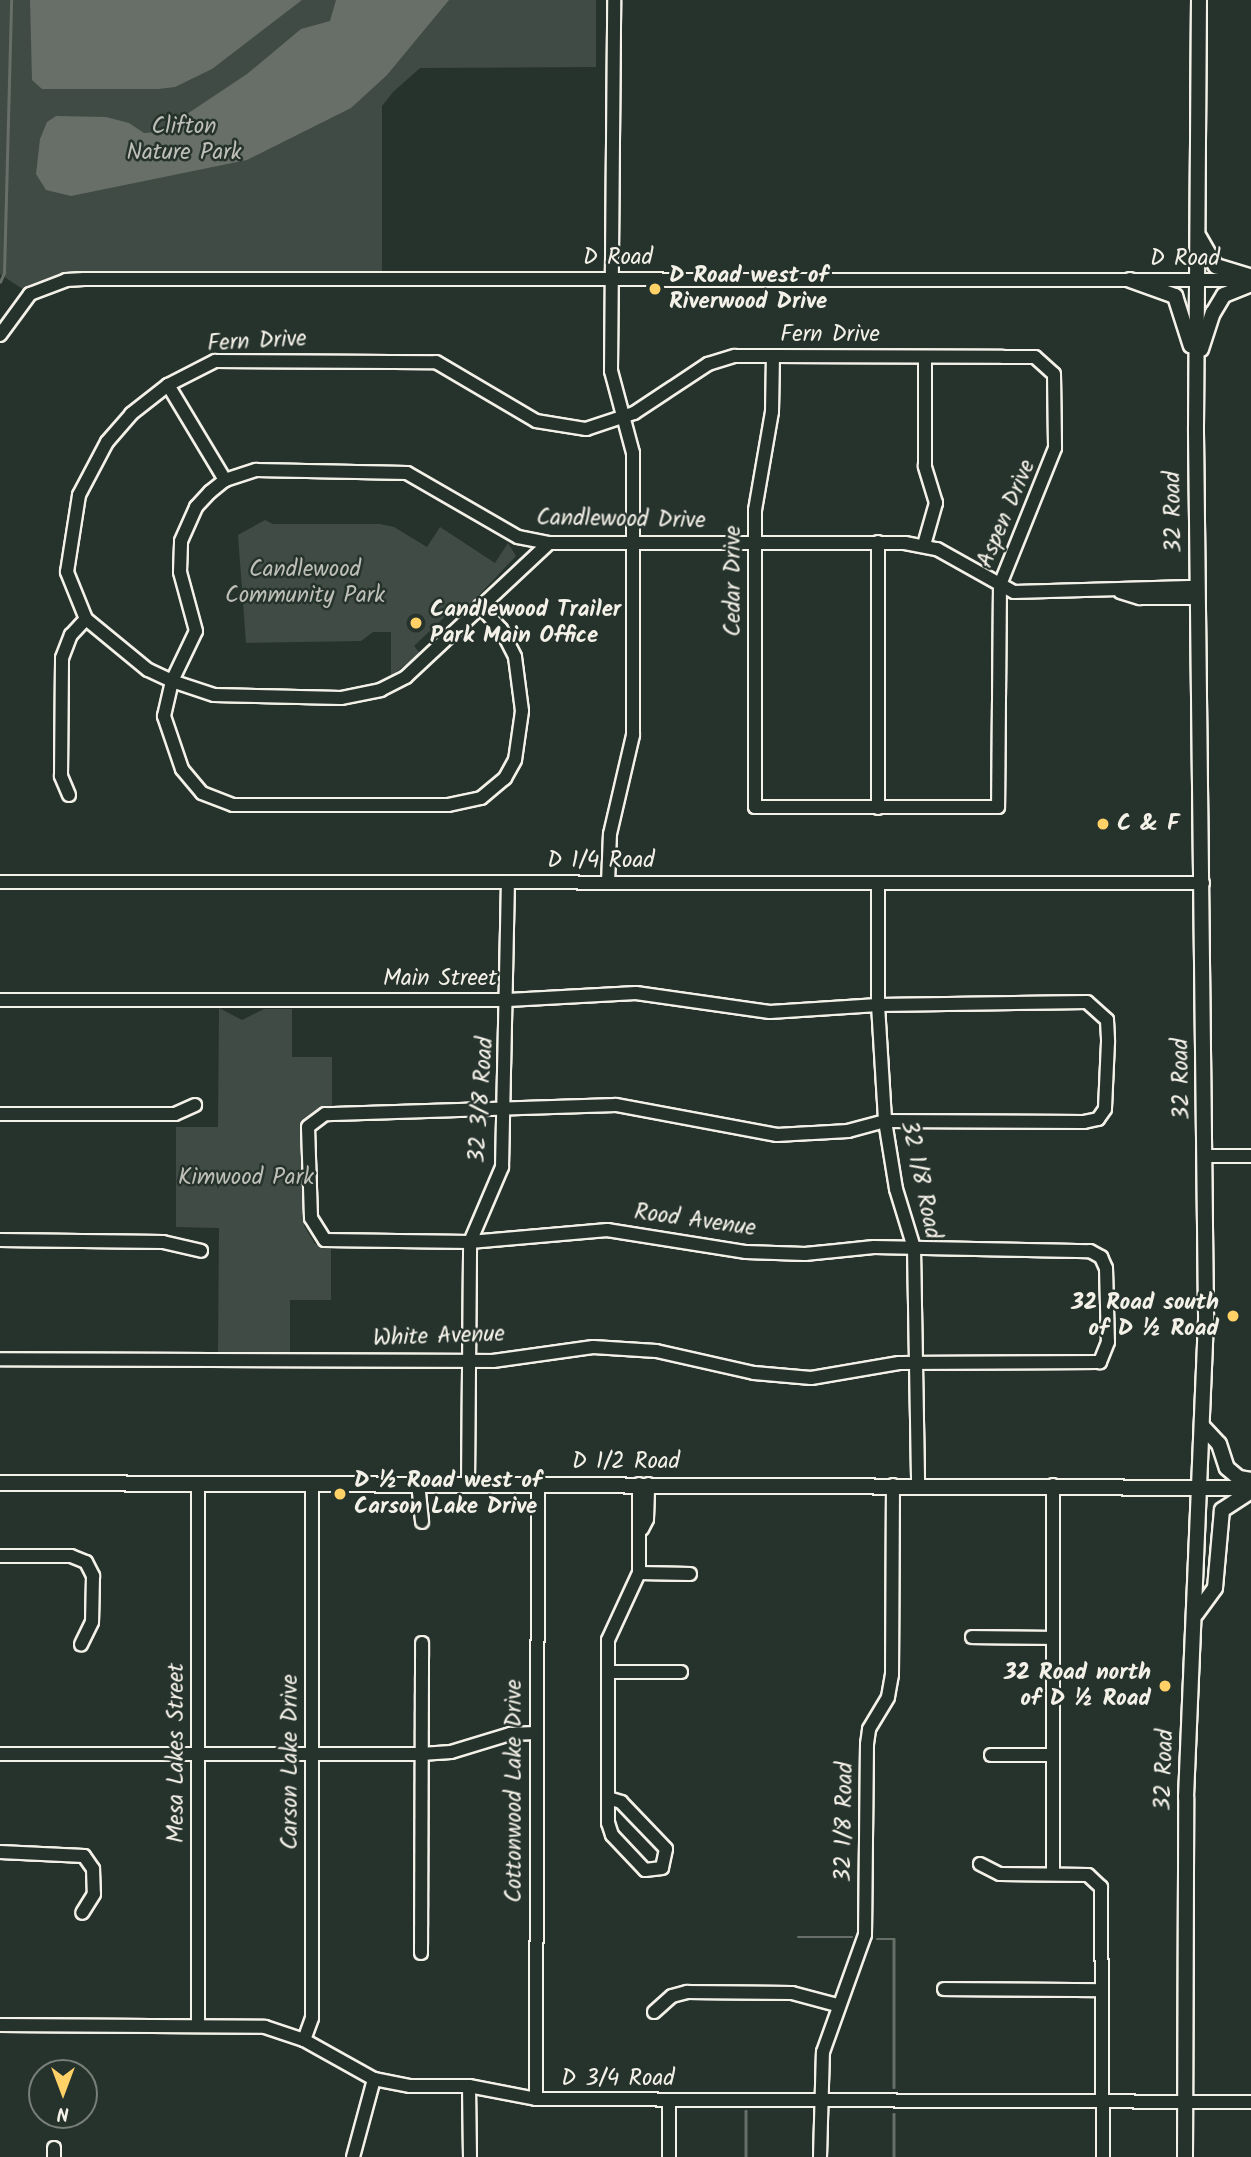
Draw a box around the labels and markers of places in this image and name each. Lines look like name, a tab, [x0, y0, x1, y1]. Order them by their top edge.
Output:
place label: D Road west of Riverwood Drive	[669, 262, 828, 316]
marker: D Road west of Riverwood Drive	[647, 281, 663, 297]
place label: Candlewood Trailer Park Main Office	[430, 596, 621, 650]
marker: Candlewood Trailer Park Main Office	[408, 615, 424, 631]
place label: C & F	[1117, 810, 1179, 838]
marker: C & F	[1095, 816, 1111, 832]
place label: 32 Road south of D ½ Road	[1071, 1289, 1219, 1343]
marker: 32 Road south of D ½ Road	[1225, 1308, 1241, 1324]
place label: D ½ Road west of Carson Lake Drive	[354, 1467, 542, 1521]
marker: D ½ Road west of Carson Lake Drive	[332, 1486, 348, 1502]
place label: 32 Road north of D ½ Road	[1004, 1659, 1151, 1713]
marker: 32 Road north of D ½ Road	[1157, 1678, 1173, 1694]

